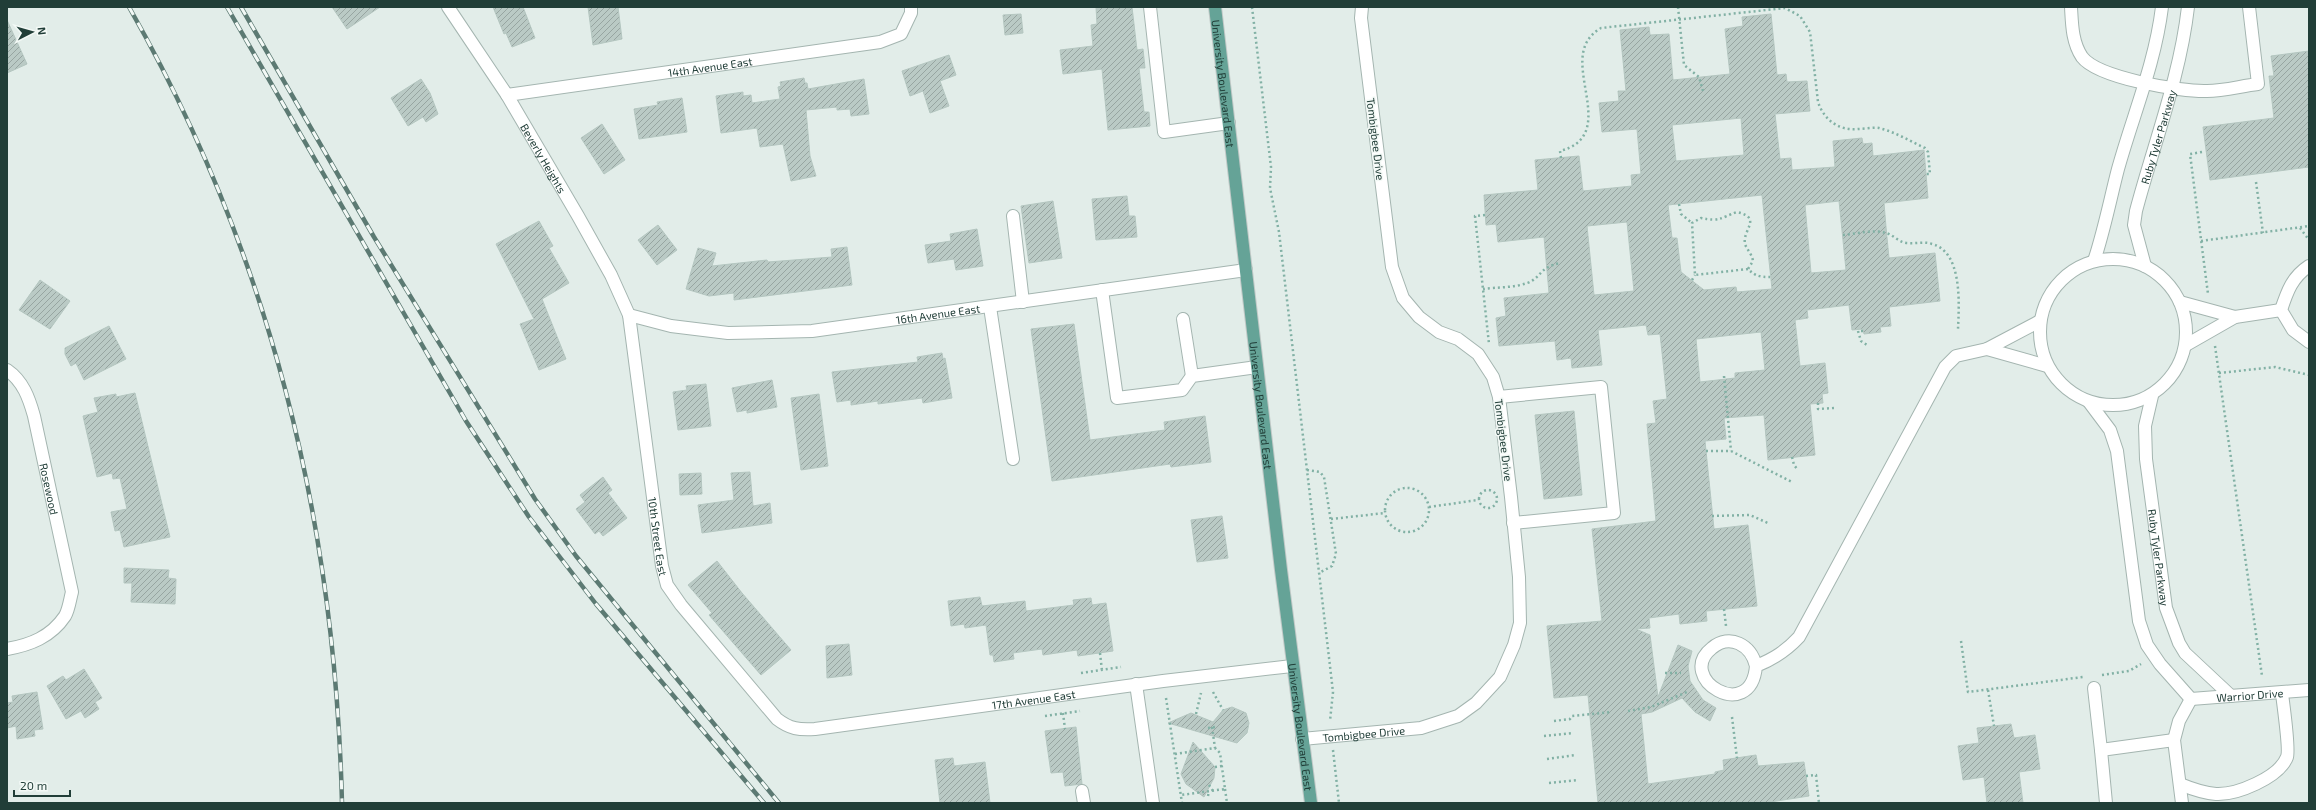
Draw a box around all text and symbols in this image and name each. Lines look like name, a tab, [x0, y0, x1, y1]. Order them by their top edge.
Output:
north arrow	[12, 12, 52, 52]
street label: University Boulevard East	[1210, 19, 1238, 148]
text: N	[36, 26, 49, 36]
street label: 14th Avenue East	[667, 54, 753, 79]
street label: Ruby Tyler Parkway	[2137, 88, 2178, 185]
street label: Tombigbee Drive	[1365, 97, 1388, 181]
street label: Beverly Heights	[519, 121, 570, 195]
street label: 16th Avenue East	[895, 301, 981, 326]
street label: University Boulevard East	[1248, 341, 1276, 470]
street label: Tombigbee Drive	[1493, 398, 1516, 482]
street label: Rosewood	[38, 462, 62, 516]
street label: 10th Street East	[647, 496, 671, 577]
street label: Ruby Tyler Parkway	[2146, 508, 2172, 607]
street label: University Boulevard East	[1287, 662, 1316, 791]
street label: Warrior Drive	[2216, 685, 2284, 704]
street label: 17th Avenue East	[991, 687, 1076, 711]
street label: Tombigbee Drive	[1322, 723, 1406, 744]
scale bar	[14, 772, 70, 798]
text: 20 m	[20, 778, 47, 792]

